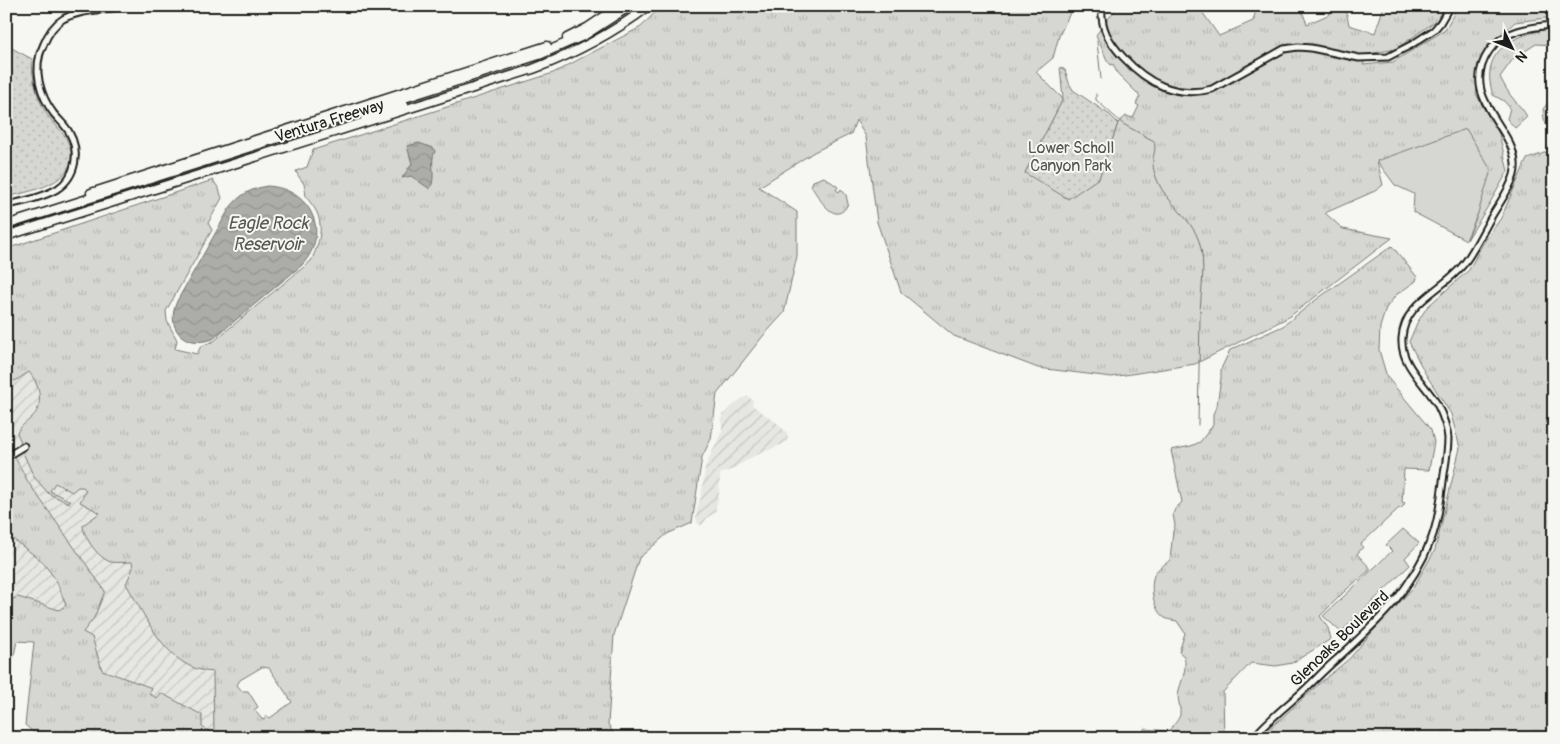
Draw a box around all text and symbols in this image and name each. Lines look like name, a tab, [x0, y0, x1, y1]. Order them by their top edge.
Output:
north arrow	[1488, 22, 1538, 72]
text: N	[1512, 47, 1531, 66]
street label: Ventura Freeway	[272, 95, 386, 147]
park label: Lower Scholl Canyon Park	[1028, 138, 1114, 176]
water label: Eagle Rock Reservoir	[228, 212, 310, 256]
street label: Glenoaks Boulevard	[1286, 586, 1393, 691]

